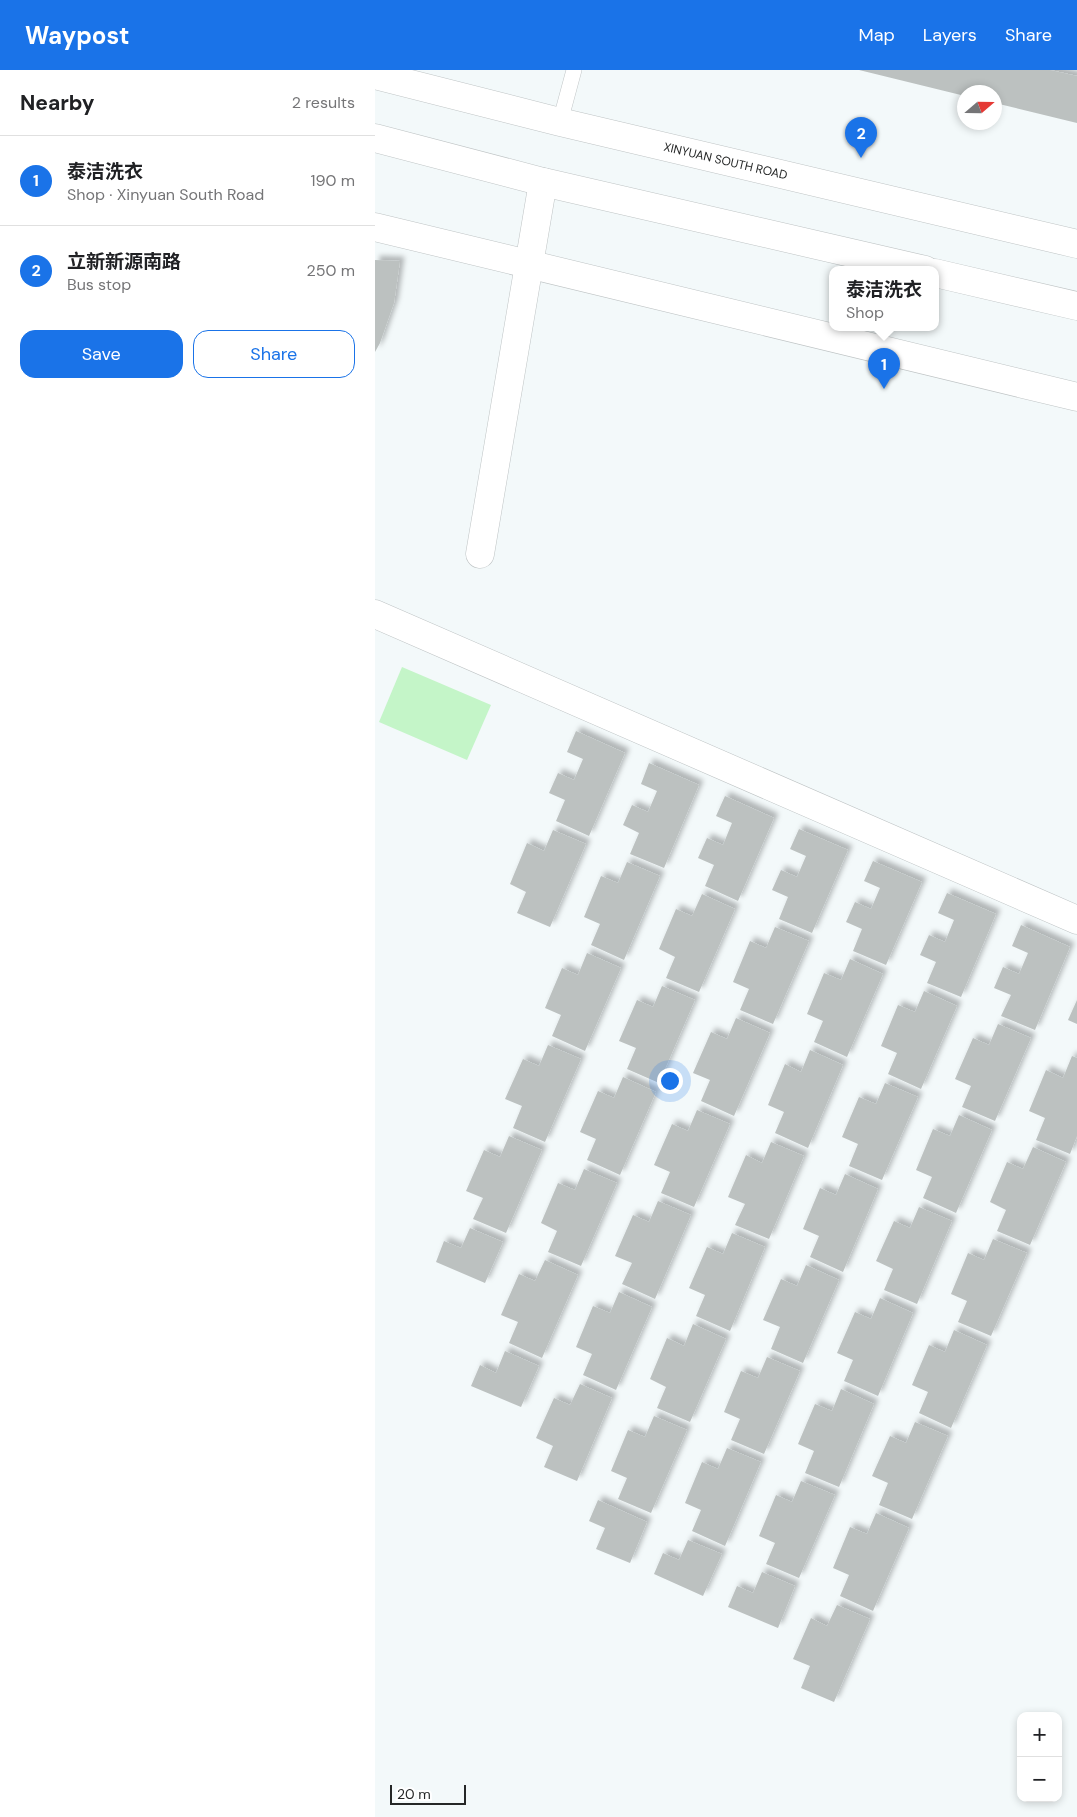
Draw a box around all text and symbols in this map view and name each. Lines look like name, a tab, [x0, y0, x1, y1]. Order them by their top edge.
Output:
text: Waypost	[25, 20, 129, 51]
text: Map	[859, 23, 895, 47]
text: Layers	[923, 23, 977, 47]
text: Share	[1005, 23, 1052, 47]
north arrow	[957, 85, 1002, 130]
text: Nearby	[20, 89, 94, 117]
text: 2 results	[292, 92, 355, 113]
pin: 2	[845, 117, 877, 158]
street label: XINYUAN SOUTH ROAD	[662, 139, 789, 183]
text: 泰洁洗衣	[67, 159, 143, 184]
text: 1	[33, 170, 39, 191]
text: 190 m	[311, 170, 355, 191]
text: Shop · Xinyuan South Road	[67, 184, 264, 205]
text: 立新新源南路	[67, 249, 181, 274]
text: 2	[31, 260, 41, 281]
text: 250 m	[307, 260, 355, 281]
popup	[829, 266, 939, 331]
text: Bus stop	[67, 274, 131, 295]
text: 泰洁洗衣	[846, 277, 922, 302]
text: Shop	[846, 302, 884, 323]
button: Save	[20, 330, 183, 378]
button: Share	[193, 330, 355, 378]
pin: 1	[868, 348, 900, 389]
your location	[657, 1068, 683, 1094]
map controls	[1017, 1712, 1062, 1802]
button: +	[1017, 1712, 1062, 1757]
button: −	[1017, 1757, 1062, 1802]
scale bar	[390, 1782, 466, 1805]
text: 20 m	[397, 1785, 431, 1803]

